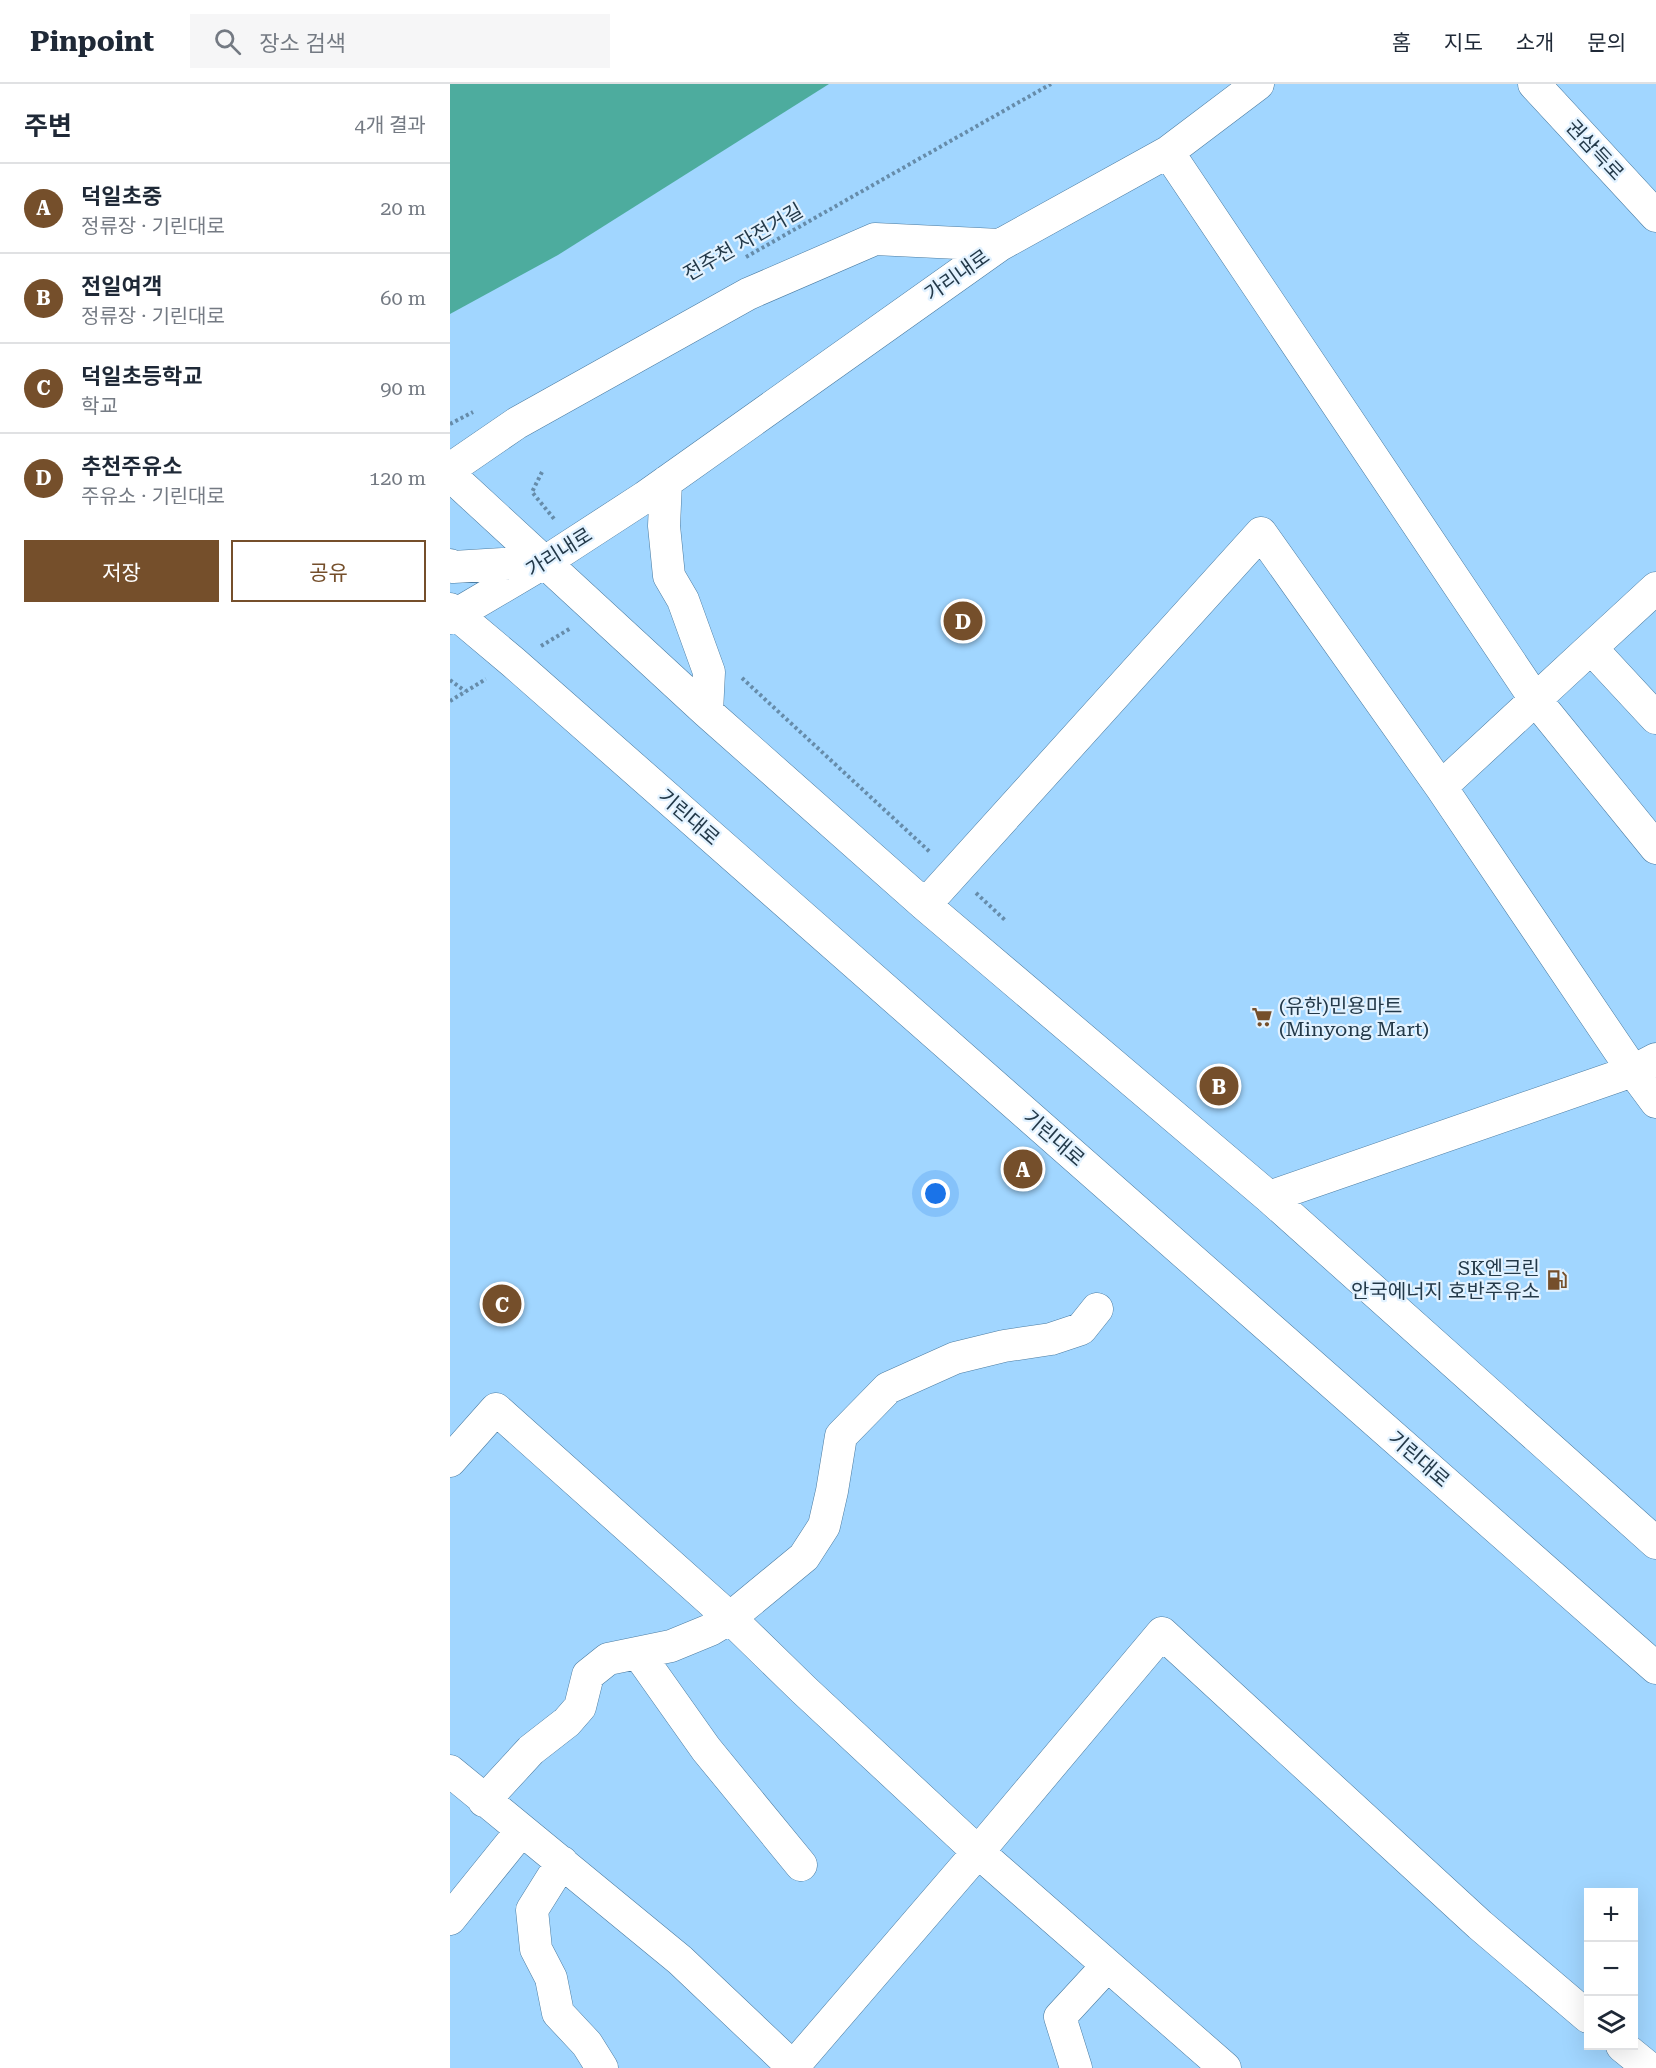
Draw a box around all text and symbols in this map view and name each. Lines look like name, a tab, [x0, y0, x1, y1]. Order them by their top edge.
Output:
search box	[190, 14, 610, 68]
text: Pinpoint	[30, 25, 154, 58]
icon: search	[211, 25, 244, 58]
text: 장소 검색	[259, 31, 346, 56]
text: 홈	[1392, 31, 1411, 55]
text: 지도	[1444, 31, 1483, 55]
text: 소개	[1516, 31, 1554, 55]
text: 문의	[1587, 31, 1626, 55]
text: 주변	[24, 111, 72, 141]
text: 4개 결과	[355, 113, 426, 137]
street label: 권삼득로	[1561, 115, 1629, 185]
text: 덕일초중	[81, 184, 162, 209]
text: A	[36, 196, 51, 220]
text: 20 m	[380, 196, 426, 220]
street label: 전주천 자전거길	[679, 198, 807, 286]
text: 정류장 · 기린대로	[81, 214, 225, 238]
street label: 가리내로	[920, 244, 994, 306]
text: 전일여객	[81, 274, 162, 299]
text: B	[36, 286, 51, 310]
text: 60 m	[380, 286, 426, 310]
text: 정류장 · 기린대로	[81, 304, 225, 328]
text: 덕일초등학교	[81, 364, 202, 389]
text: C	[37, 376, 51, 400]
text: 90 m	[380, 376, 426, 400]
text: 학교	[81, 394, 118, 418]
text: 추천주유소	[81, 454, 182, 479]
text: D	[35, 466, 52, 490]
text: 120 m	[369, 466, 426, 490]
text: 주유소 · 기린대로	[81, 484, 225, 508]
street label: 가리내로	[521, 522, 597, 582]
button: 저장	[24, 540, 219, 602]
button: 공유	[231, 540, 426, 602]
pin: D	[944, 598, 982, 644]
street label: 기린대로	[653, 784, 725, 850]
place label: (유한)민용마트 (Minyong Mart)	[1279, 994, 1429, 1041]
supermarket icon: (유한)민용마트 (Minyong Mart)	[1250, 1005, 1274, 1029]
pin: B	[1200, 1064, 1238, 1108]
street label: 기린대로	[1018, 1105, 1090, 1171]
pin: A	[1004, 1146, 1042, 1192]
your location	[921, 1179, 950, 1208]
place label: SK엔크린 안국에너지 호반주유소	[1351, 1256, 1540, 1303]
fuel station icon: SK엔크린 안국에너지 호반주유소	[1545, 1268, 1569, 1292]
pin: C	[482, 1282, 522, 1326]
street label: 기린대로	[1383, 1426, 1455, 1492]
map controls	[1584, 1888, 1638, 2050]
button: +	[1584, 1888, 1638, 1942]
button: −	[1584, 1942, 1638, 1996]
button: layers	[1584, 1996, 1638, 2050]

